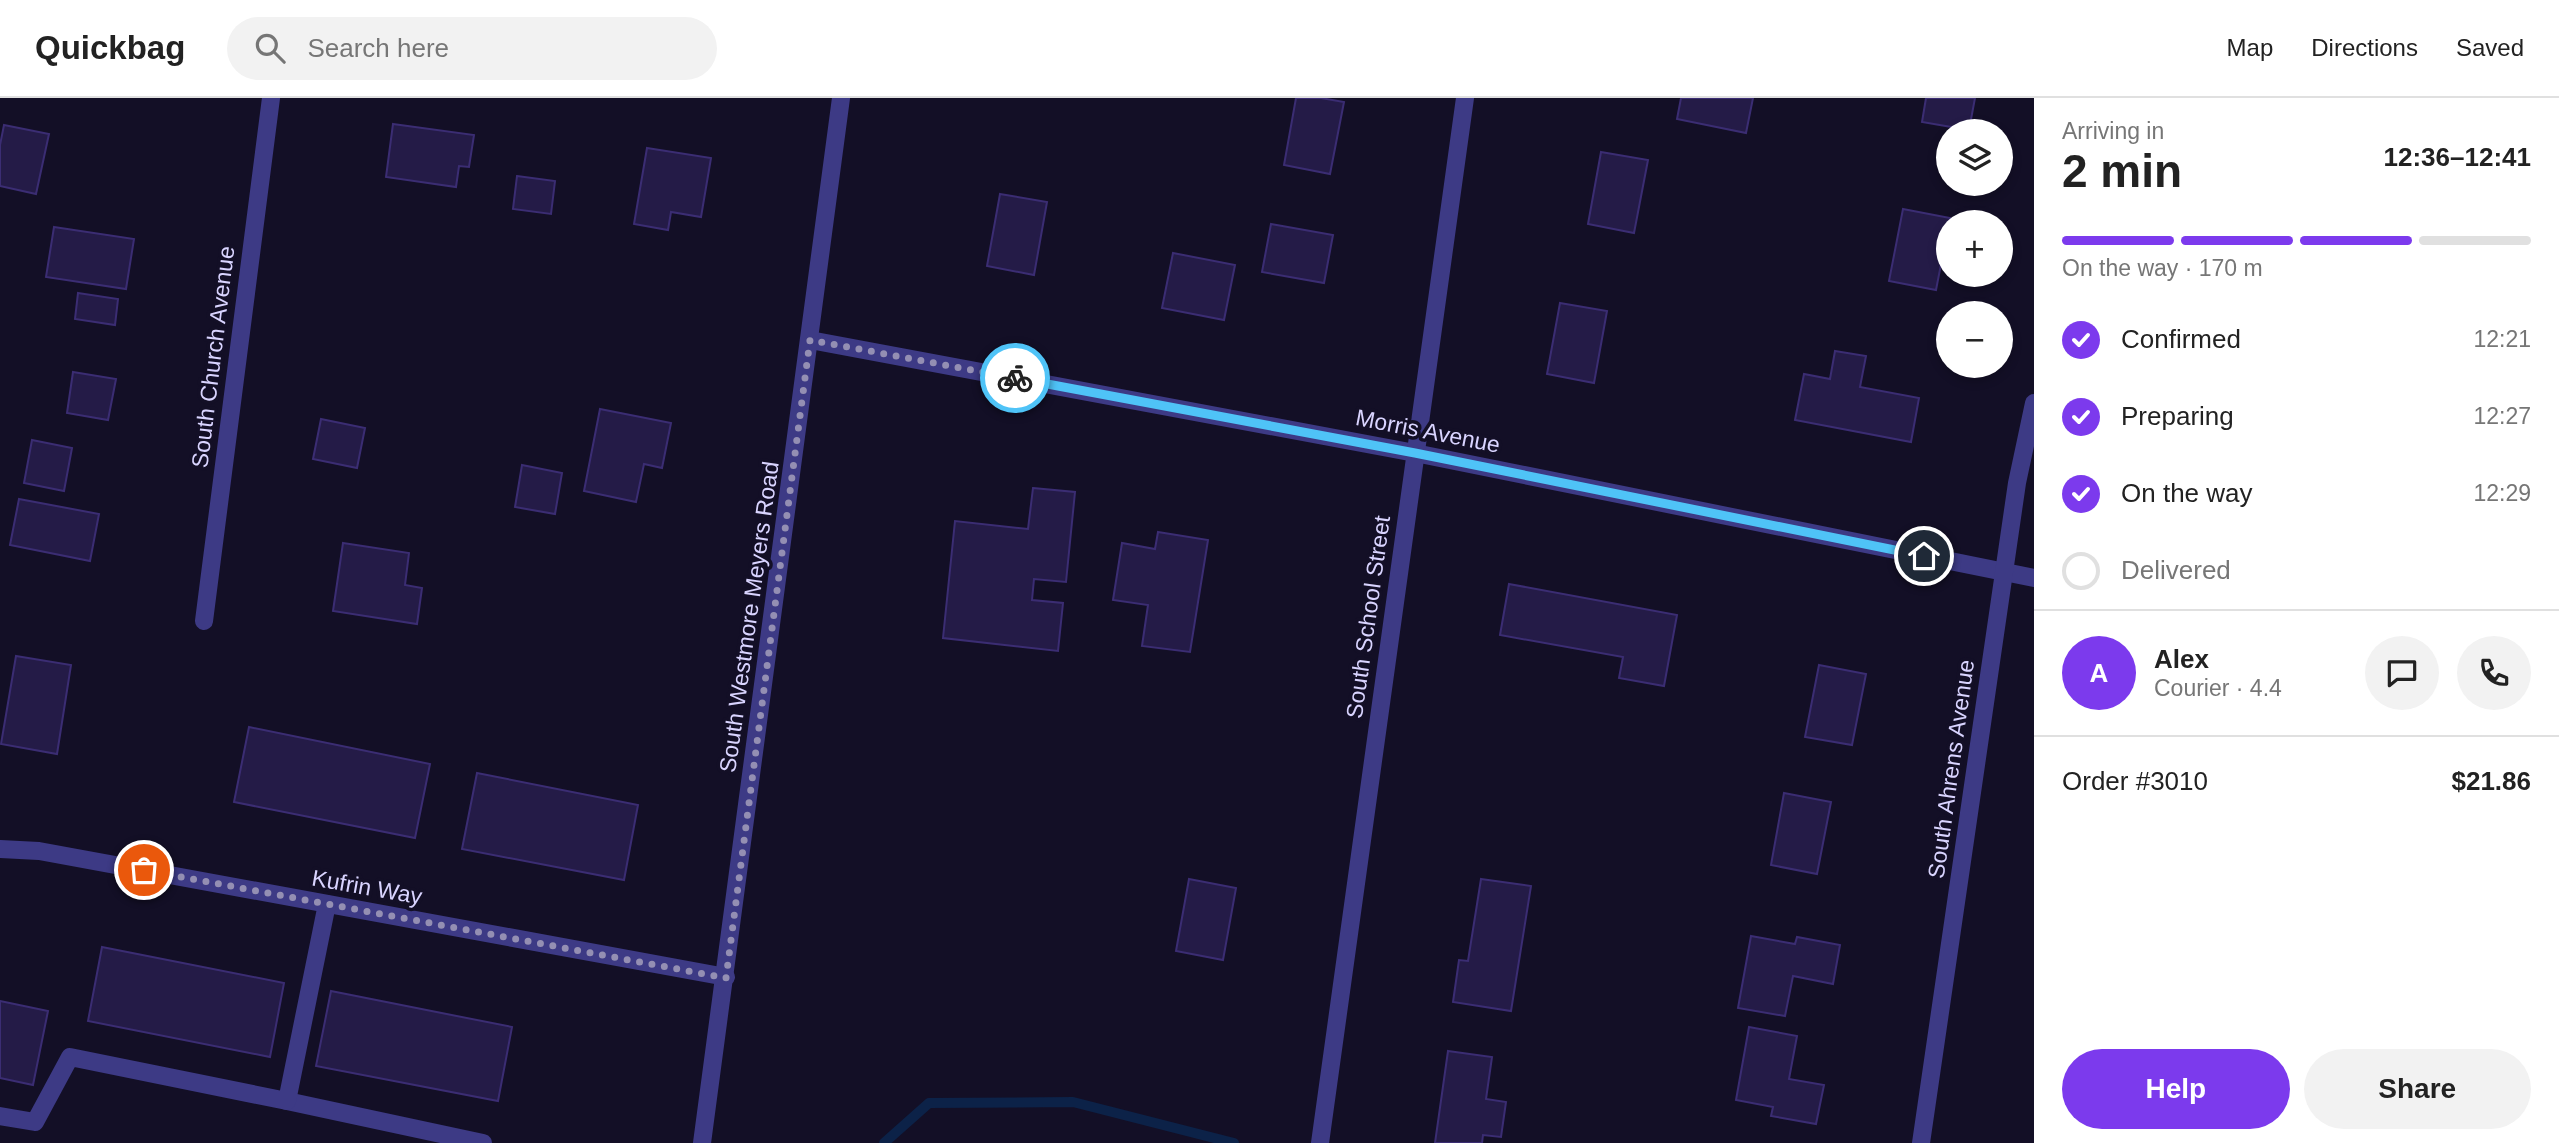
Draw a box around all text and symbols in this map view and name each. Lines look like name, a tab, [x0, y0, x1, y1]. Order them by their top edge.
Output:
search box	[227, 17, 717, 80]
text: Quickbag	[35, 29, 185, 66]
icon: search	[251, 29, 289, 67]
text: Search here	[307, 33, 449, 63]
text: Map	[2227, 34, 2273, 61]
text: Directions	[2311, 34, 2418, 61]
text: Saved	[2456, 34, 2524, 61]
text: Arriving in	[2062, 118, 2164, 144]
map controls	[1936, 119, 2013, 378]
button: layers	[1936, 119, 2013, 196]
text: 12:36–12:41	[2384, 142, 2531, 172]
text: 2 min	[2062, 145, 2182, 197]
button: +	[1936, 210, 2013, 287]
street label: South Church Avenue	[186, 245, 240, 469]
text: On the way · 170 m	[2062, 255, 2263, 281]
button: −	[1936, 301, 2013, 378]
icon: check	[2062, 321, 2100, 359]
text: Confirmed	[2121, 324, 2241, 354]
text: 12:21	[2473, 326, 2531, 352]
courier	[980, 343, 1050, 413]
icon: bike	[996, 359, 1034, 397]
icon: check	[2062, 398, 2100, 436]
text: Preparing	[2121, 401, 2234, 431]
text: 12:27	[2473, 403, 2531, 429]
street label: Morris Avenue	[1354, 404, 1502, 458]
street label: South Westmore Meyers Road	[714, 460, 784, 774]
icon: check	[2062, 475, 2100, 513]
text: On the way	[2121, 478, 2253, 508]
text: 12:29	[2473, 480, 2531, 506]
street label: South School Street	[1341, 513, 1395, 720]
pin	[1894, 526, 1954, 586]
icon: home	[1905, 537, 1943, 575]
text: Delivered	[2121, 555, 2231, 585]
button: chat	[2365, 636, 2439, 710]
button: phone	[2457, 636, 2531, 710]
text: Alex	[2154, 644, 2209, 674]
street label: South Ahrens Avenue	[1923, 658, 1979, 880]
text: A	[2090, 658, 2108, 688]
text: Courier · 4.4	[2154, 675, 2282, 701]
text: Order #3010	[2062, 766, 2208, 796]
text: $21.86	[2451, 766, 2531, 796]
pin	[114, 840, 174, 900]
icon: bag	[125, 851, 163, 889]
street label: Kufrin Way	[310, 865, 425, 910]
button: Help	[2062, 1049, 2290, 1129]
button: Share	[2304, 1049, 2531, 1129]

